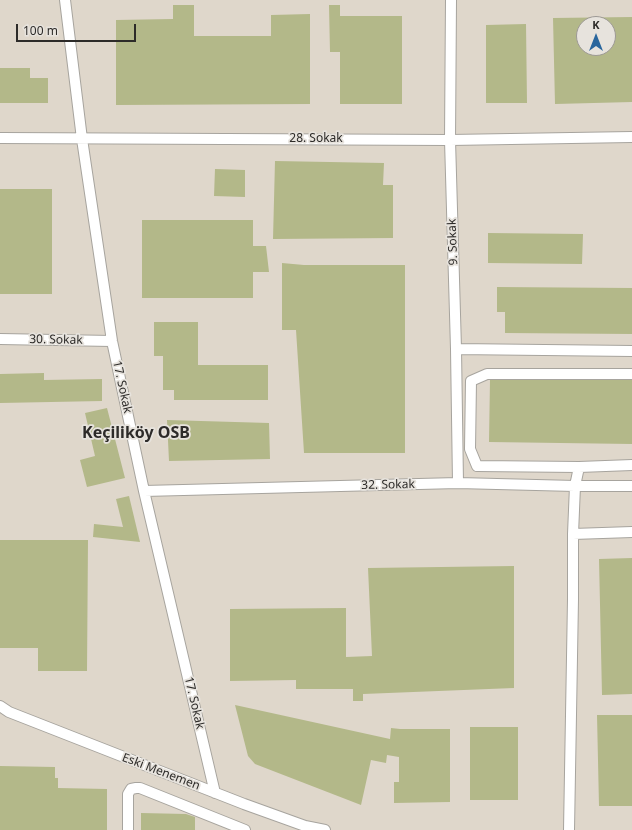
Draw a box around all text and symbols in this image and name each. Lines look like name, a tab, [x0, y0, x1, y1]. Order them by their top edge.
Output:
scale bar	[18, 16, 138, 42]
north arrow	[576, 16, 616, 56]
text: K	[592, 17, 600, 32]
text: 100 m	[23, 22, 58, 39]
street label: 28. Sokak	[289, 132, 343, 146]
street label: 9. Sokak	[445, 218, 461, 266]
street label: 30. Sokak	[29, 332, 83, 348]
street label: 17. Sokak	[109, 359, 135, 415]
district label: Keçiliköy OSB	[82, 423, 190, 443]
street label: 32. Sokak	[361, 477, 415, 493]
street label: 17. Sokak	[181, 675, 207, 731]
street label: Eski Menemen	[120, 751, 202, 793]

